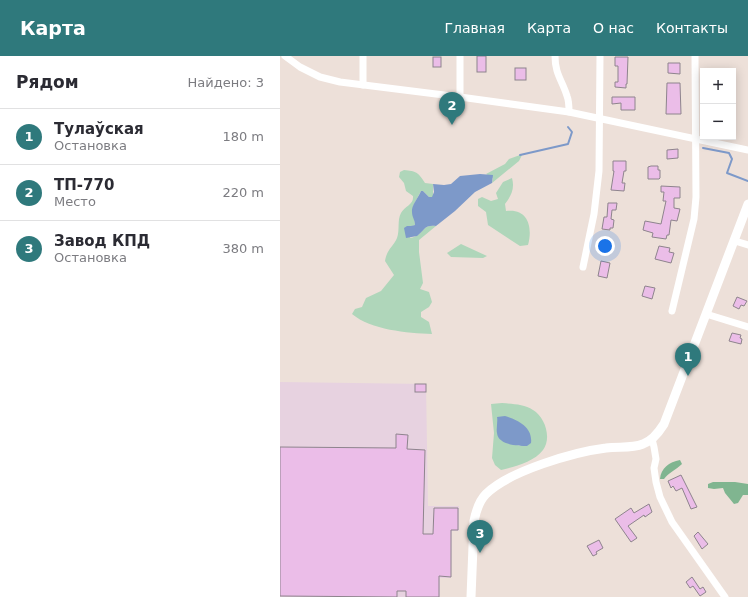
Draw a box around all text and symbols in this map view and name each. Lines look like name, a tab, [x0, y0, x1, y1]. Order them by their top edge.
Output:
text: Карта	[20, 17, 86, 39]
text: Главная	[444, 20, 505, 36]
text: Карта	[527, 20, 571, 36]
text: О нас	[593, 20, 634, 36]
text: Контакты	[656, 20, 728, 36]
map controls	[700, 68, 736, 140]
button: +	[700, 68, 736, 104]
text: Рядом	[16, 72, 79, 92]
text: Найдено: 3	[188, 75, 264, 90]
pin: 2	[439, 92, 465, 125]
button: −	[700, 104, 736, 140]
text: Тулаўская	[54, 120, 144, 138]
text: 1	[24, 129, 34, 144]
text: 180 m	[222, 129, 264, 144]
text: Остановка	[54, 138, 127, 153]
text: ТП-770	[54, 176, 114, 194]
text: 2	[24, 185, 34, 200]
text: 220 m	[222, 185, 264, 200]
text: Место	[54, 194, 96, 209]
text: Завод КПД	[54, 232, 150, 250]
your location	[595, 236, 615, 256]
text: 3	[24, 241, 34, 256]
text: 380 m	[222, 241, 264, 256]
text: Остановка	[54, 250, 127, 265]
pin: 1	[675, 343, 701, 376]
pin: 3	[467, 520, 493, 553]

